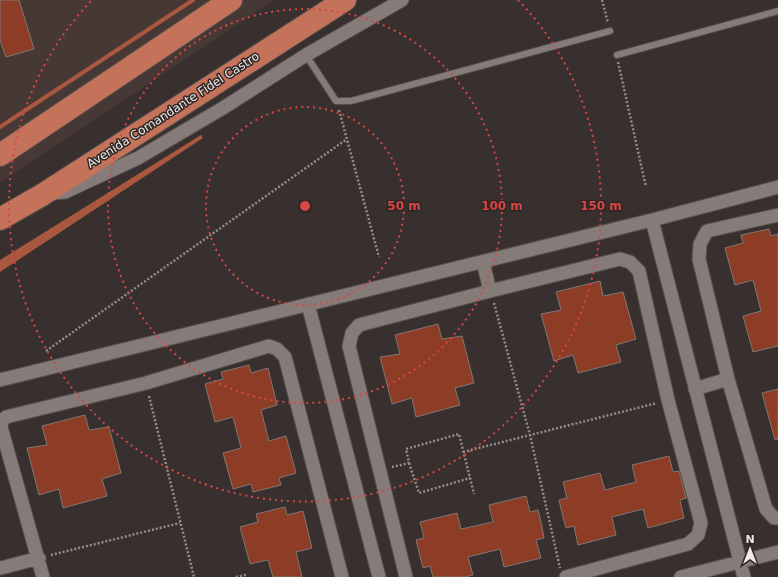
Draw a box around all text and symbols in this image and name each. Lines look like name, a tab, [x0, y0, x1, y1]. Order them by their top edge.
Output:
street label: Avenida Comandante Fidel Castro	[84, 49, 262, 171]
centre of rings	[298, 199, 312, 213]
text: 50 m	[387, 199, 421, 213]
text: 100 m	[481, 199, 523, 213]
text: 150 m	[580, 199, 622, 213]
north arrow	[730, 529, 770, 569]
text: N	[745, 533, 755, 546]

